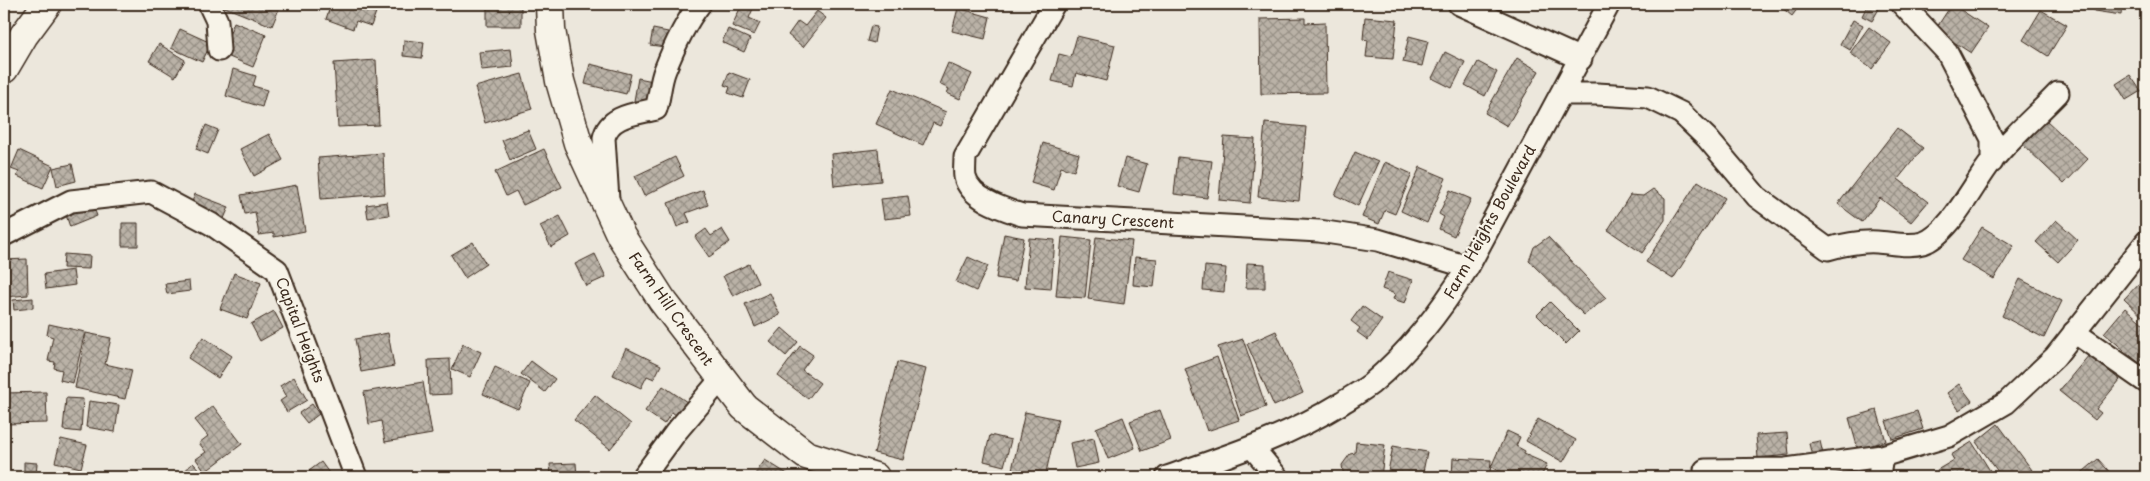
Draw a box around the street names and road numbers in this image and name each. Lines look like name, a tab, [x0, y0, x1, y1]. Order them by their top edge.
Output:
street label: Farm Heights Boulevard	[1437, 140, 1541, 302]
street label: Canary Crescent	[1051, 204, 1175, 233]
street label: Farm Hill Crescent	[624, 247, 720, 370]
street label: Capital Heights	[271, 273, 332, 386]

